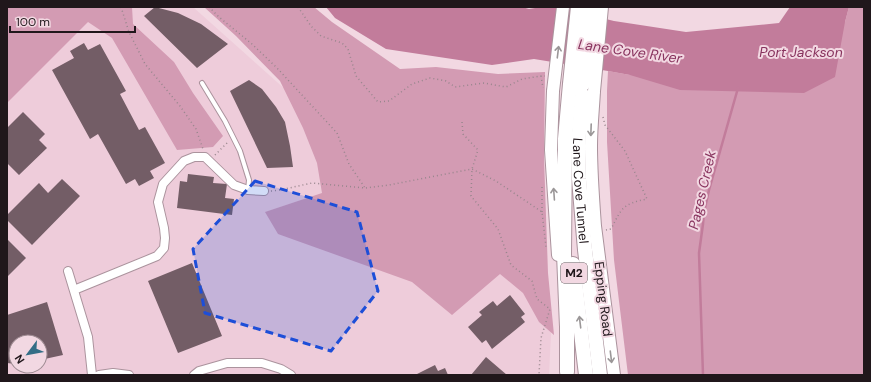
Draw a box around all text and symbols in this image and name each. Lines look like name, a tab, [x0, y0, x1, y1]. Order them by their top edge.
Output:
scale bar	[10, 8, 135, 34]
text: 100 m	[16, 14, 50, 30]
water label: Lane Cove River	[577, 35, 684, 67]
water label: Port Jackson	[759, 43, 843, 61]
one-way arrow	[554, 46, 562, 59]
one-way arrow	[588, 123, 595, 136]
street label: Lane Cove Tunnel	[569, 137, 592, 244]
water label: Pages Creek	[684, 148, 720, 231]
one-way arrow	[550, 188, 557, 201]
street label: Epping Road	[590, 261, 617, 337]
road number: M2	[561, 263, 587, 283]
one-way arrow	[576, 316, 584, 329]
north arrow	[8, 334, 48, 374]
one-way arrow	[608, 350, 615, 363]
text: N	[11, 352, 28, 366]

